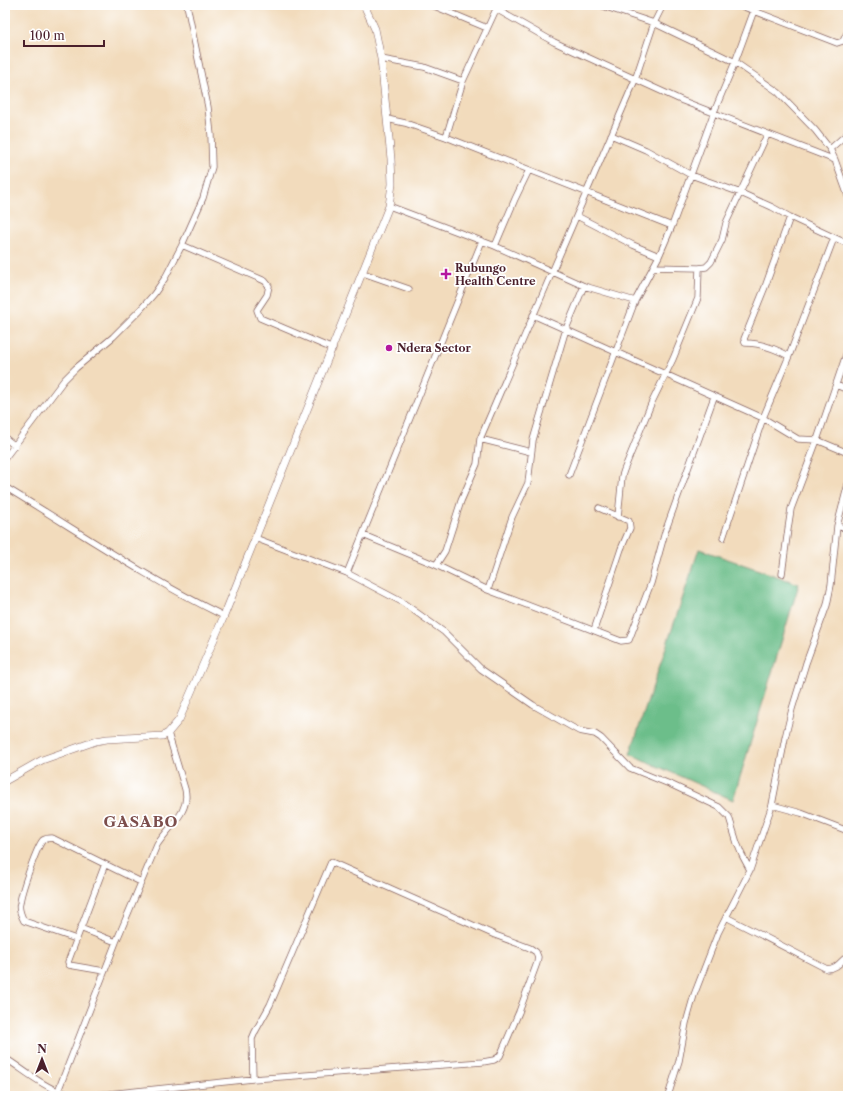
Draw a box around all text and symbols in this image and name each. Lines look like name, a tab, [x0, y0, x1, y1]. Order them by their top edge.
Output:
scale bar	[24, 22, 104, 48]
text: 100 m	[30, 28, 65, 43]
place label: Rubungo Health Centre	[455, 261, 536, 288]
marker: Rubungo Health Centre	[440, 268, 452, 280]
place label: Ndera Sector	[397, 341, 472, 355]
marker: Ndera Sector	[384, 343, 394, 353]
district label: GASABO	[104, 812, 179, 831]
north arrow	[22, 1039, 62, 1079]
text: N	[37, 1042, 47, 1056]

